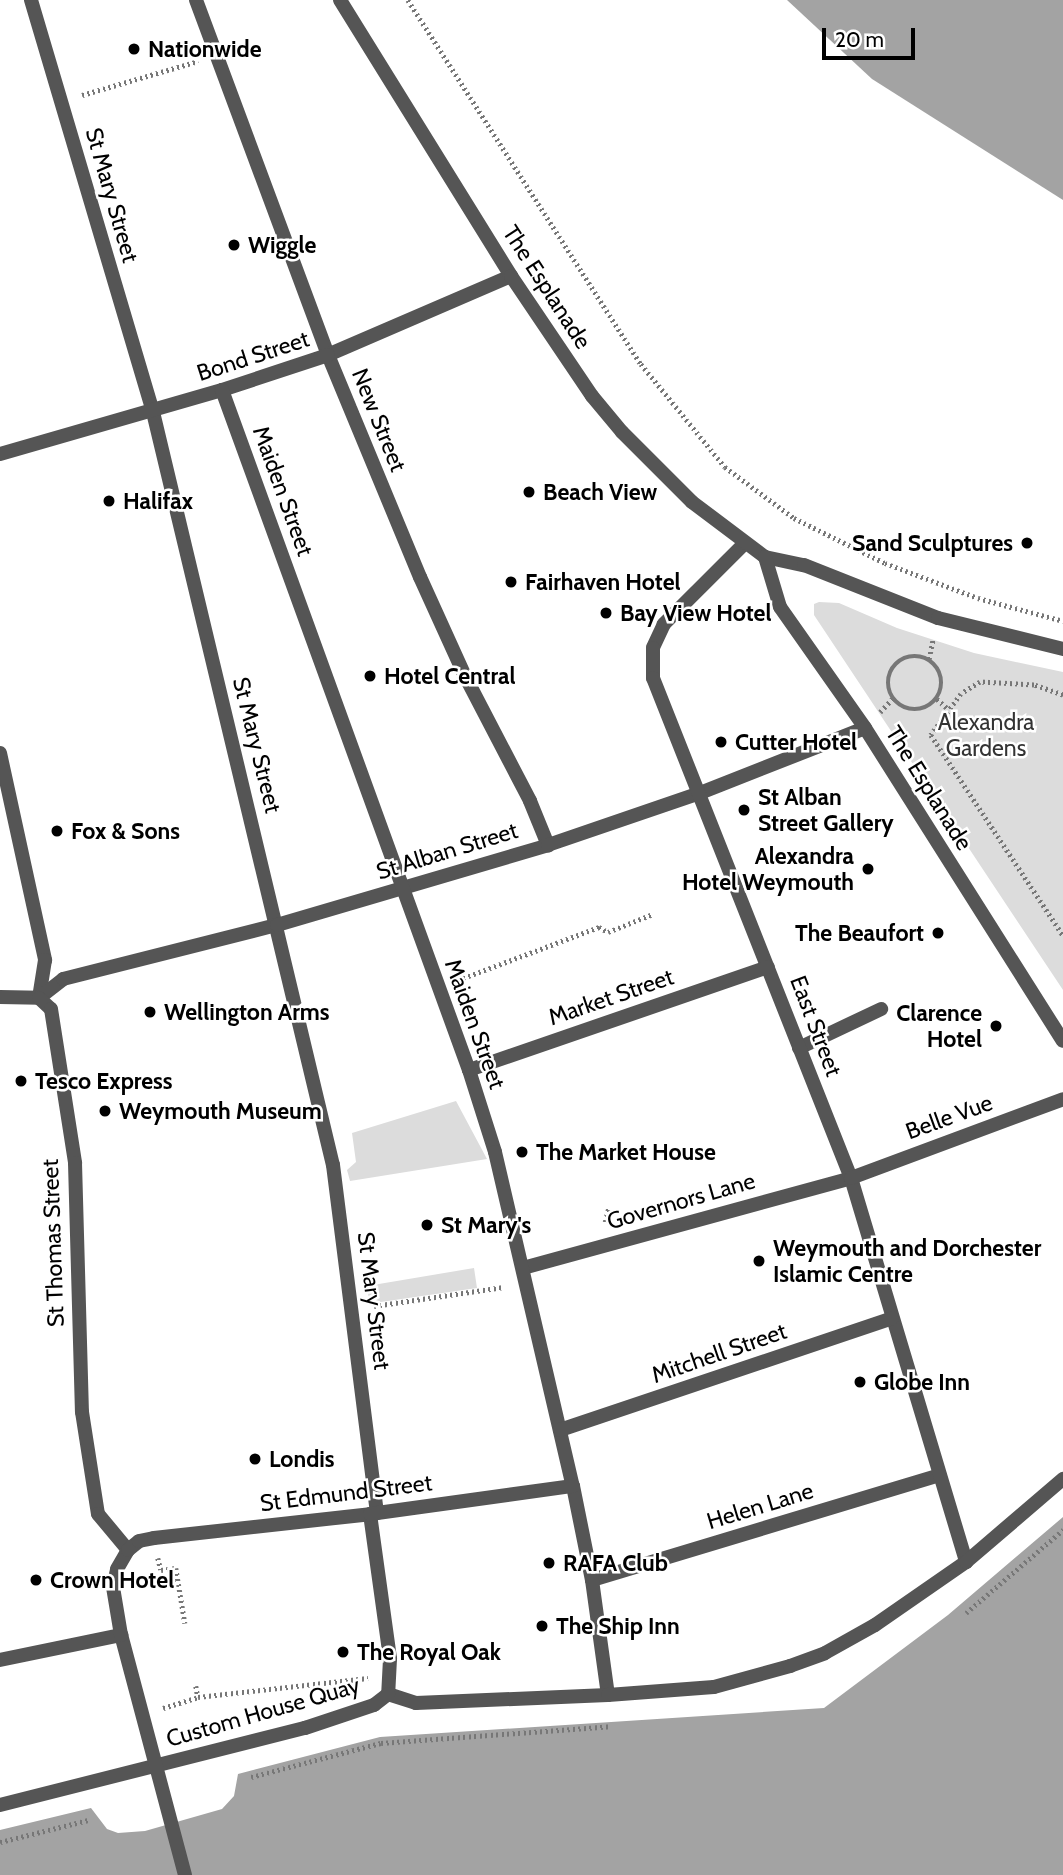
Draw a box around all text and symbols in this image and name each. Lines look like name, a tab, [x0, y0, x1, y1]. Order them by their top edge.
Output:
scale bar	[825, 14, 918, 58]
text: 20 m	[835, 27, 884, 52]
place label: Nationwide	[148, 35, 262, 63]
marker: Nationwide	[126, 41, 142, 57]
street label: St Mary Street	[80, 125, 144, 265]
street label: The Esplanade	[497, 220, 597, 354]
place label: Wiggle	[248, 231, 316, 259]
marker: Wiggle	[226, 237, 242, 253]
street label: Bond Street	[193, 325, 313, 387]
street label: New Street	[346, 364, 412, 476]
street label: Maiden Street	[247, 422, 319, 560]
place label: Beach View	[543, 478, 657, 506]
marker: Beach View	[521, 484, 537, 500]
place label: Halifax	[123, 487, 193, 515]
marker: Halifax	[101, 493, 117, 509]
place label: Sand Sculptures	[852, 529, 1013, 557]
marker: Sand Sculptures	[1019, 535, 1035, 551]
place label: Fairhaven Hotel	[525, 568, 681, 596]
marker: Fairhaven Hotel	[503, 574, 519, 590]
place label: Bay View Hotel	[620, 599, 772, 627]
marker: Bay View Hotel	[598, 605, 614, 621]
place label: Hotel Central	[384, 662, 515, 690]
marker: Hotel Central	[362, 668, 378, 684]
street label: St Mary Street	[227, 674, 287, 816]
park label: Alexandra Gardens	[938, 708, 1034, 762]
street label: The Esplanade	[880, 721, 978, 855]
place label: Cutter Hotel	[735, 728, 857, 756]
marker: Cutter Hotel	[713, 734, 729, 750]
place label: St Alban Street Gallery	[758, 783, 894, 837]
marker: St Alban Street Gallery	[736, 802, 752, 818]
street label: St Alban Street	[373, 816, 521, 886]
place label: Fox & Sons	[71, 817, 180, 845]
marker: Fox & Sons	[49, 823, 65, 839]
place label: Alexandra Hotel Weymouth	[682, 842, 854, 896]
marker: Alexandra Hotel Weymouth	[860, 861, 876, 877]
place label: The Beaufort	[795, 919, 924, 947]
marker: The Beaufort	[930, 925, 946, 941]
street label: Maiden Street	[439, 955, 511, 1093]
street label: Market Street	[545, 963, 677, 1031]
street label: East Street	[784, 972, 848, 1080]
place label: Wellington Arms	[164, 998, 330, 1026]
place label: Clarence Hotel	[896, 999, 982, 1053]
marker: Wellington Arms	[142, 1004, 158, 1020]
marker: Clarence Hotel	[988, 1018, 1004, 1034]
place label: Tesco Express	[35, 1067, 172, 1095]
marker: Tesco Express	[13, 1073, 29, 1089]
street label: Belle Vue	[902, 1089, 996, 1145]
place label: Weymouth Museum	[119, 1097, 322, 1125]
marker: Weymouth Museum	[97, 1103, 113, 1119]
place label: The Market House	[536, 1138, 716, 1166]
marker: The Market House	[514, 1144, 530, 1160]
street label: St Thomas Street	[36, 1158, 70, 1328]
street label: Governors Lane	[604, 1167, 758, 1235]
place label: St Mary's	[441, 1211, 531, 1239]
marker: St Mary's	[419, 1217, 435, 1233]
street label: St Mary Street	[352, 1230, 396, 1372]
place label: Weymouth and Dorchester Islamic Centre	[773, 1234, 1041, 1288]
marker: Weymouth and Dorchester Islamic Centre	[751, 1253, 767, 1269]
street label: Mitchell Street	[648, 1317, 790, 1389]
place label: Globe Inn	[874, 1368, 970, 1396]
marker: Globe Inn	[852, 1374, 868, 1390]
place label: Londis	[269, 1445, 335, 1473]
marker: Londis	[247, 1451, 263, 1467]
street label: St Edmund Street	[258, 1469, 434, 1517]
street label: Helen Lane	[703, 1477, 817, 1535]
place label: RAFA Club	[563, 1549, 668, 1577]
marker: RAFA Club	[541, 1555, 557, 1571]
place label: Crown Hotel	[50, 1566, 174, 1594]
marker: Crown Hotel	[28, 1572, 44, 1588]
place label: The Ship Inn	[556, 1612, 680, 1640]
marker: The Ship Inn	[534, 1618, 550, 1634]
place label: The Royal Oak	[357, 1638, 501, 1666]
marker: The Royal Oak	[335, 1644, 351, 1660]
street label: Custom House Quay	[163, 1671, 363, 1753]

